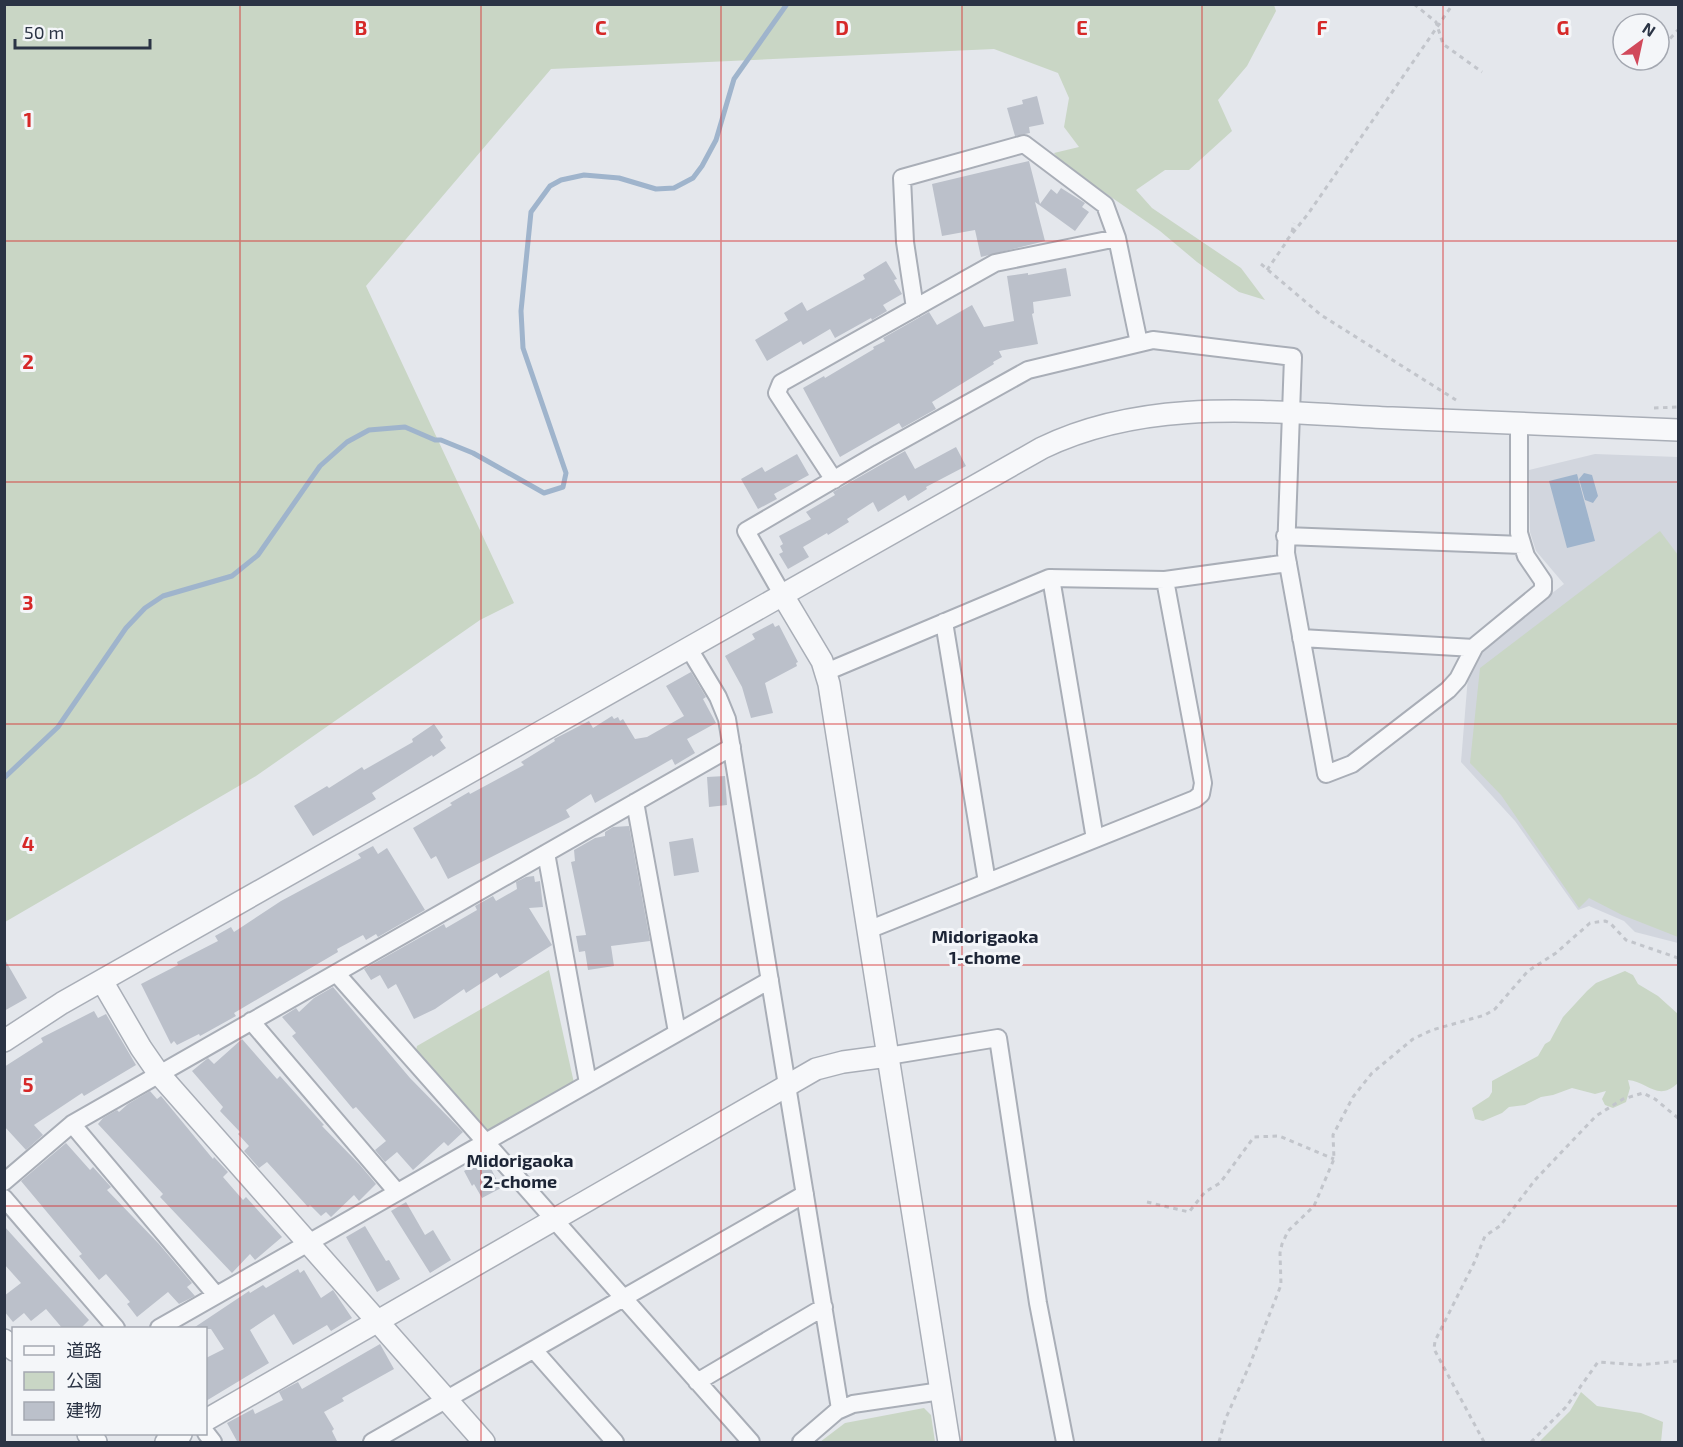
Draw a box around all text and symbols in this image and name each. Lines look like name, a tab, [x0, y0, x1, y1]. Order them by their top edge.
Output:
scale bar	[15, 12, 150, 50]
north arrow	[1611, 12, 1671, 72]
text: B	[355, 15, 367, 39]
text: C	[595, 15, 607, 39]
text: D	[835, 15, 849, 39]
text: E	[1076, 15, 1088, 39]
text: F	[1316, 15, 1328, 39]
text: G	[1557, 15, 1569, 39]
text: N	[1639, 18, 1659, 40]
text: 50 m	[24, 21, 64, 43]
text: 1	[24, 107, 32, 131]
text: 2	[22, 349, 34, 373]
text: 3	[22, 590, 34, 614]
text: 4	[22, 831, 35, 855]
district label: Midorigaoka 1-chome	[931, 925, 1039, 968]
text: 5	[22, 1072, 34, 1096]
district label: Midorigaoka 2-chome	[466, 1149, 574, 1192]
legend	[12, 1327, 207, 1435]
text: 道路	[66, 1339, 102, 1361]
text: 公園	[66, 1369, 102, 1391]
text: 建物	[66, 1399, 102, 1421]

